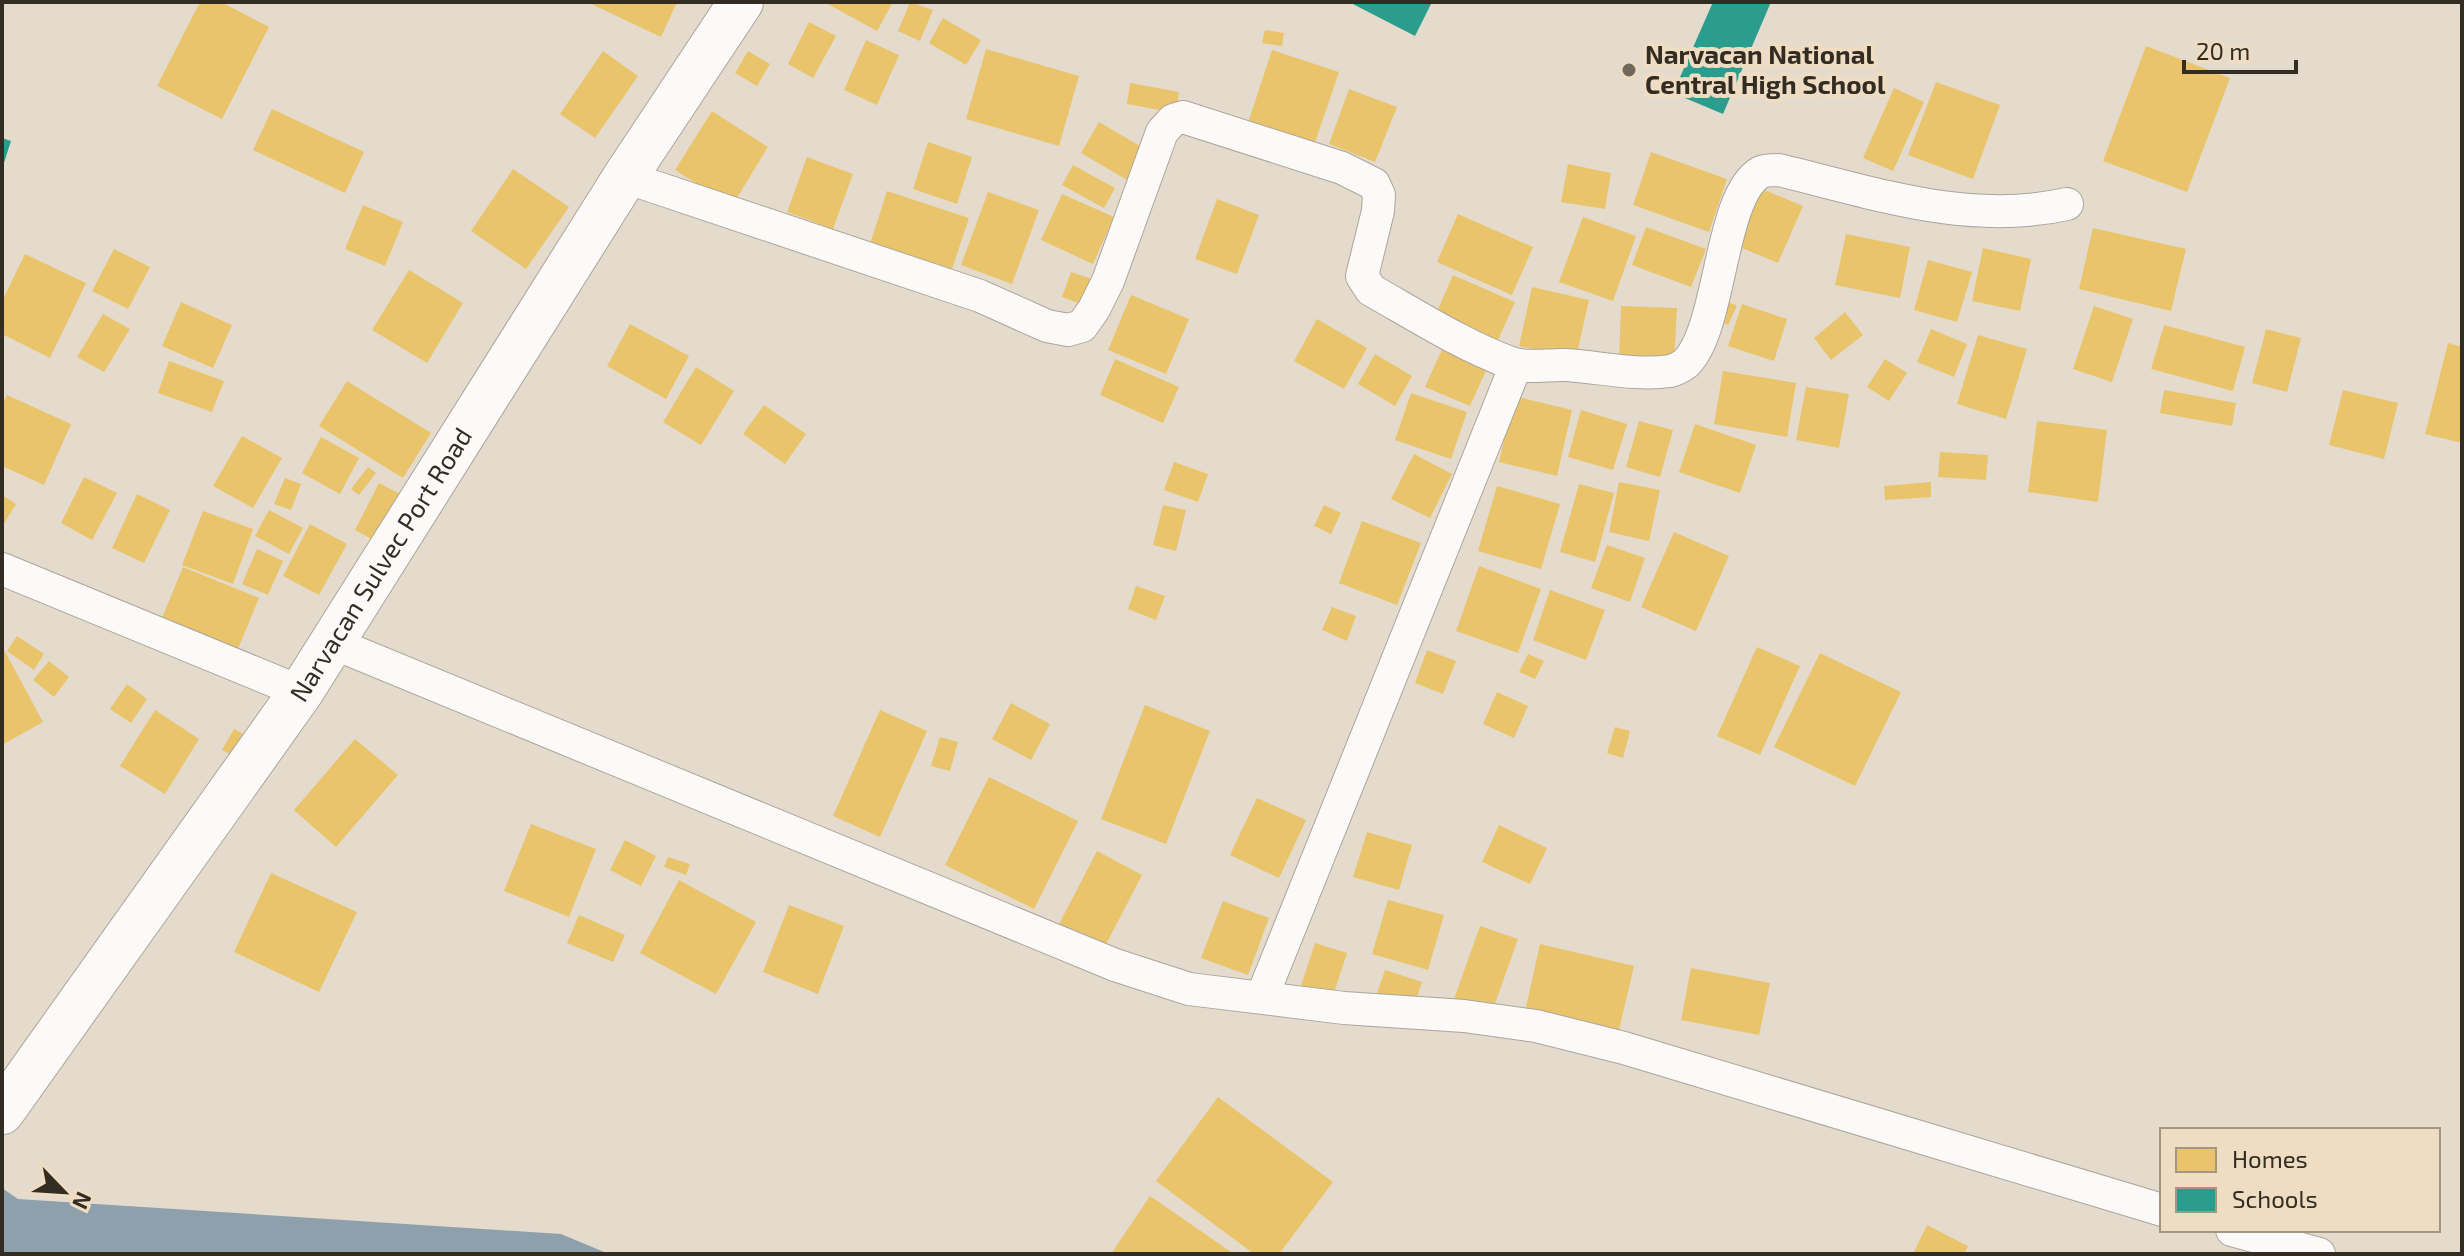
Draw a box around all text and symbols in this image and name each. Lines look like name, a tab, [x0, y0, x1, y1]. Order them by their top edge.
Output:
scale bar	[2184, 24, 2296, 74]
text: 20 m	[2196, 36, 2250, 65]
place label: Narvacan National Central High School	[1645, 38, 1886, 99]
marker: Narvacan National Central High School	[1620, 61, 1638, 79]
street label: Narvacan Sulvec Port Road	[282, 421, 478, 707]
legend	[2160, 1128, 2440, 1232]
text: Homes	[2232, 1144, 2308, 1173]
north arrow	[24, 1152, 104, 1232]
text: Schools	[2232, 1184, 2318, 1213]
text: N	[68, 1188, 98, 1214]

